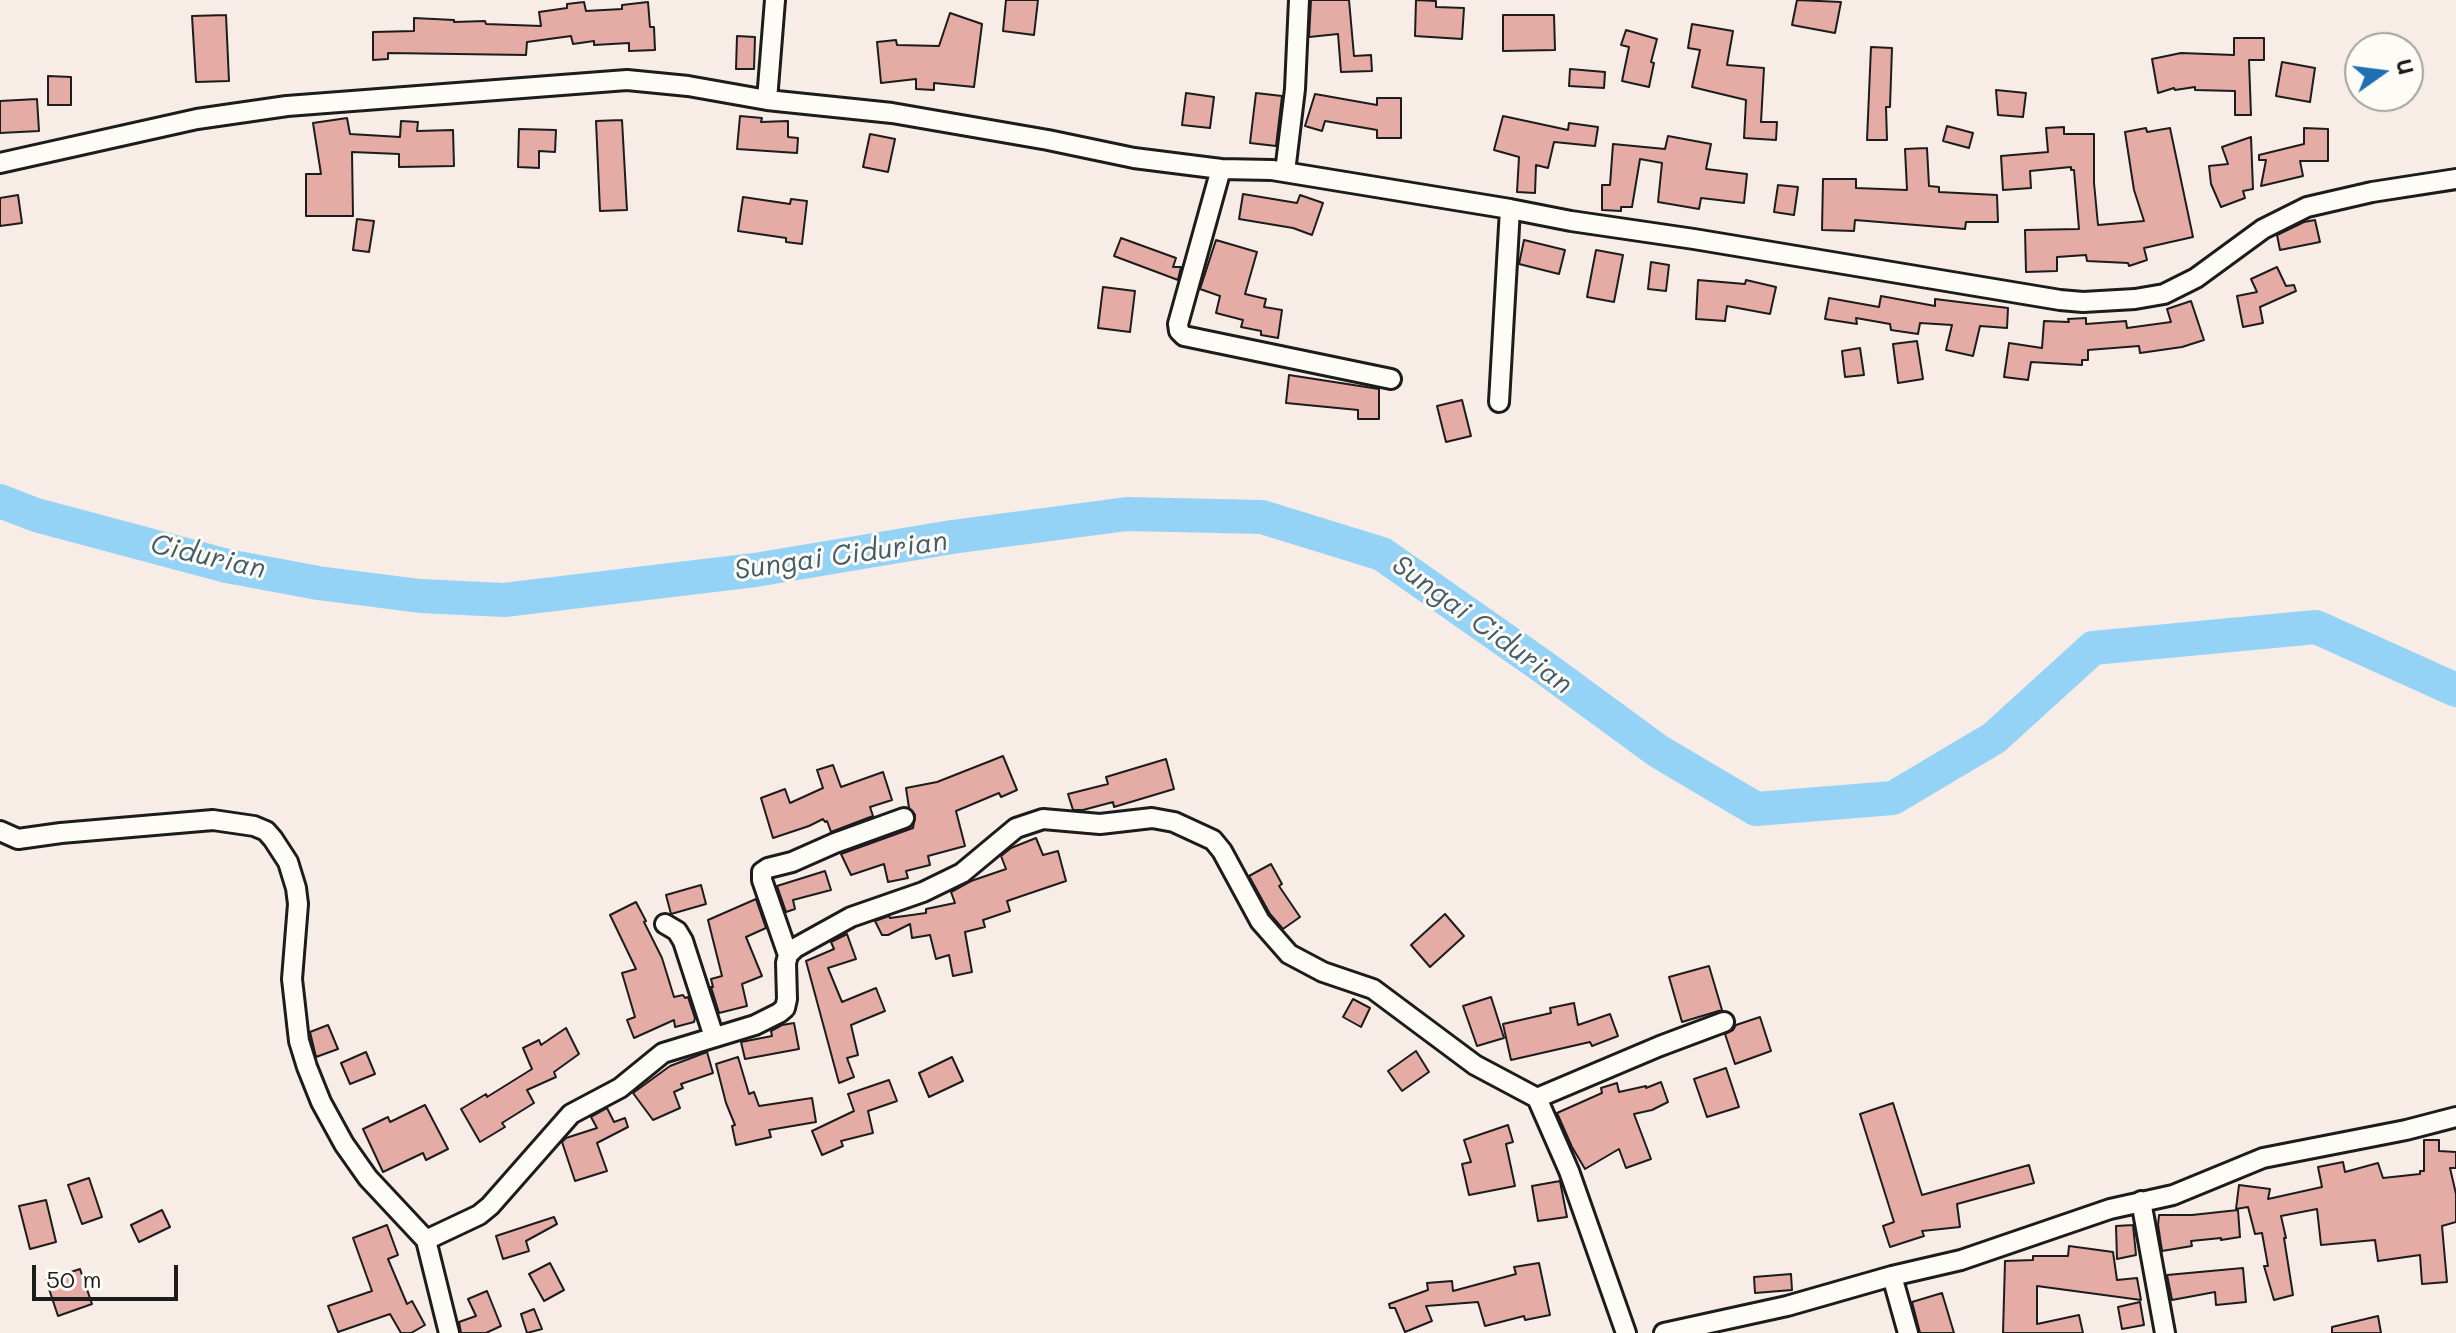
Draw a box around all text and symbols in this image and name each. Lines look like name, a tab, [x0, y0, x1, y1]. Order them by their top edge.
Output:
north arrow	[2344, 32, 2424, 112]
text: U	[2390, 56, 2422, 78]
water label: Sungai Cidurian	[732, 524, 950, 588]
water label: Cidurian	[147, 527, 269, 587]
water label: Sungai Cidurian	[1385, 548, 1579, 702]
scale bar	[36, 1249, 182, 1299]
text: 50 m	[46, 1263, 102, 1294]

